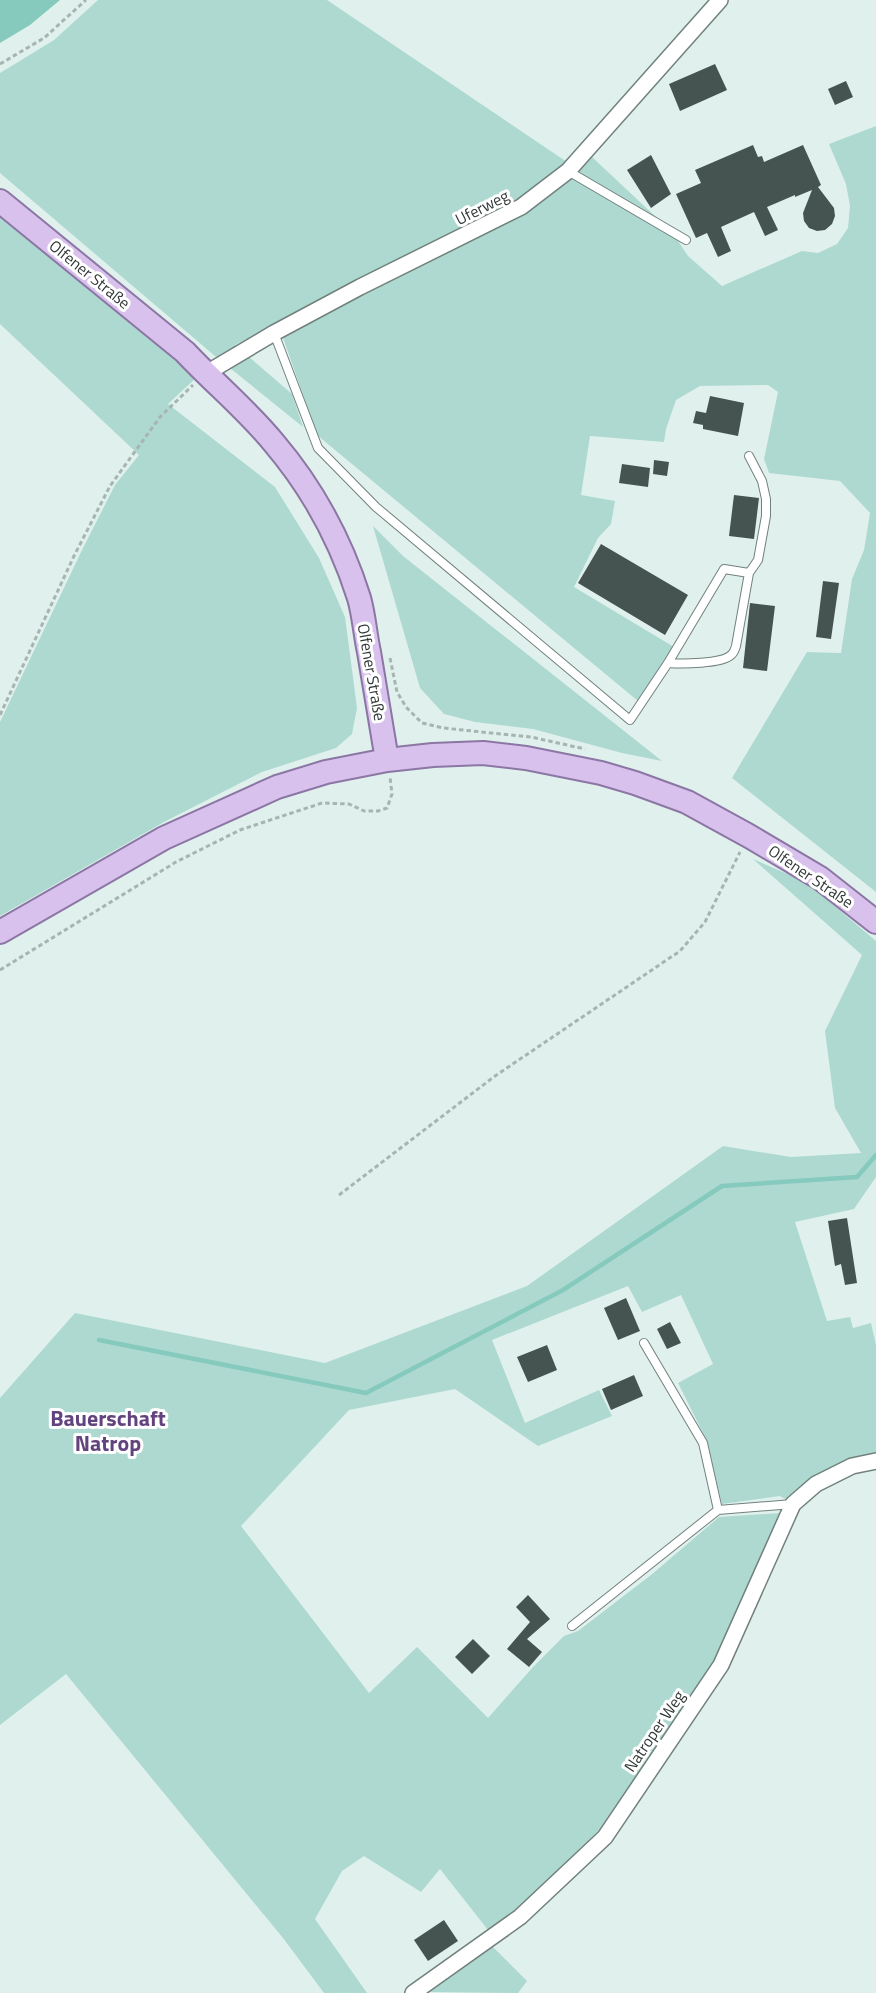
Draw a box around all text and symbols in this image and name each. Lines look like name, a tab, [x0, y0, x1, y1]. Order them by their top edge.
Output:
street label: Uferweg	[451, 183, 513, 231]
street label: Olfener Straße	[44, 234, 136, 314]
street label: Olfener Straße	[352, 622, 392, 722]
street label: Olfener Straße	[764, 839, 858, 913]
district label: Bauerschaft Natrop	[50, 1401, 166, 1460]
street label: Natroper Weg	[618, 1685, 690, 1777]

